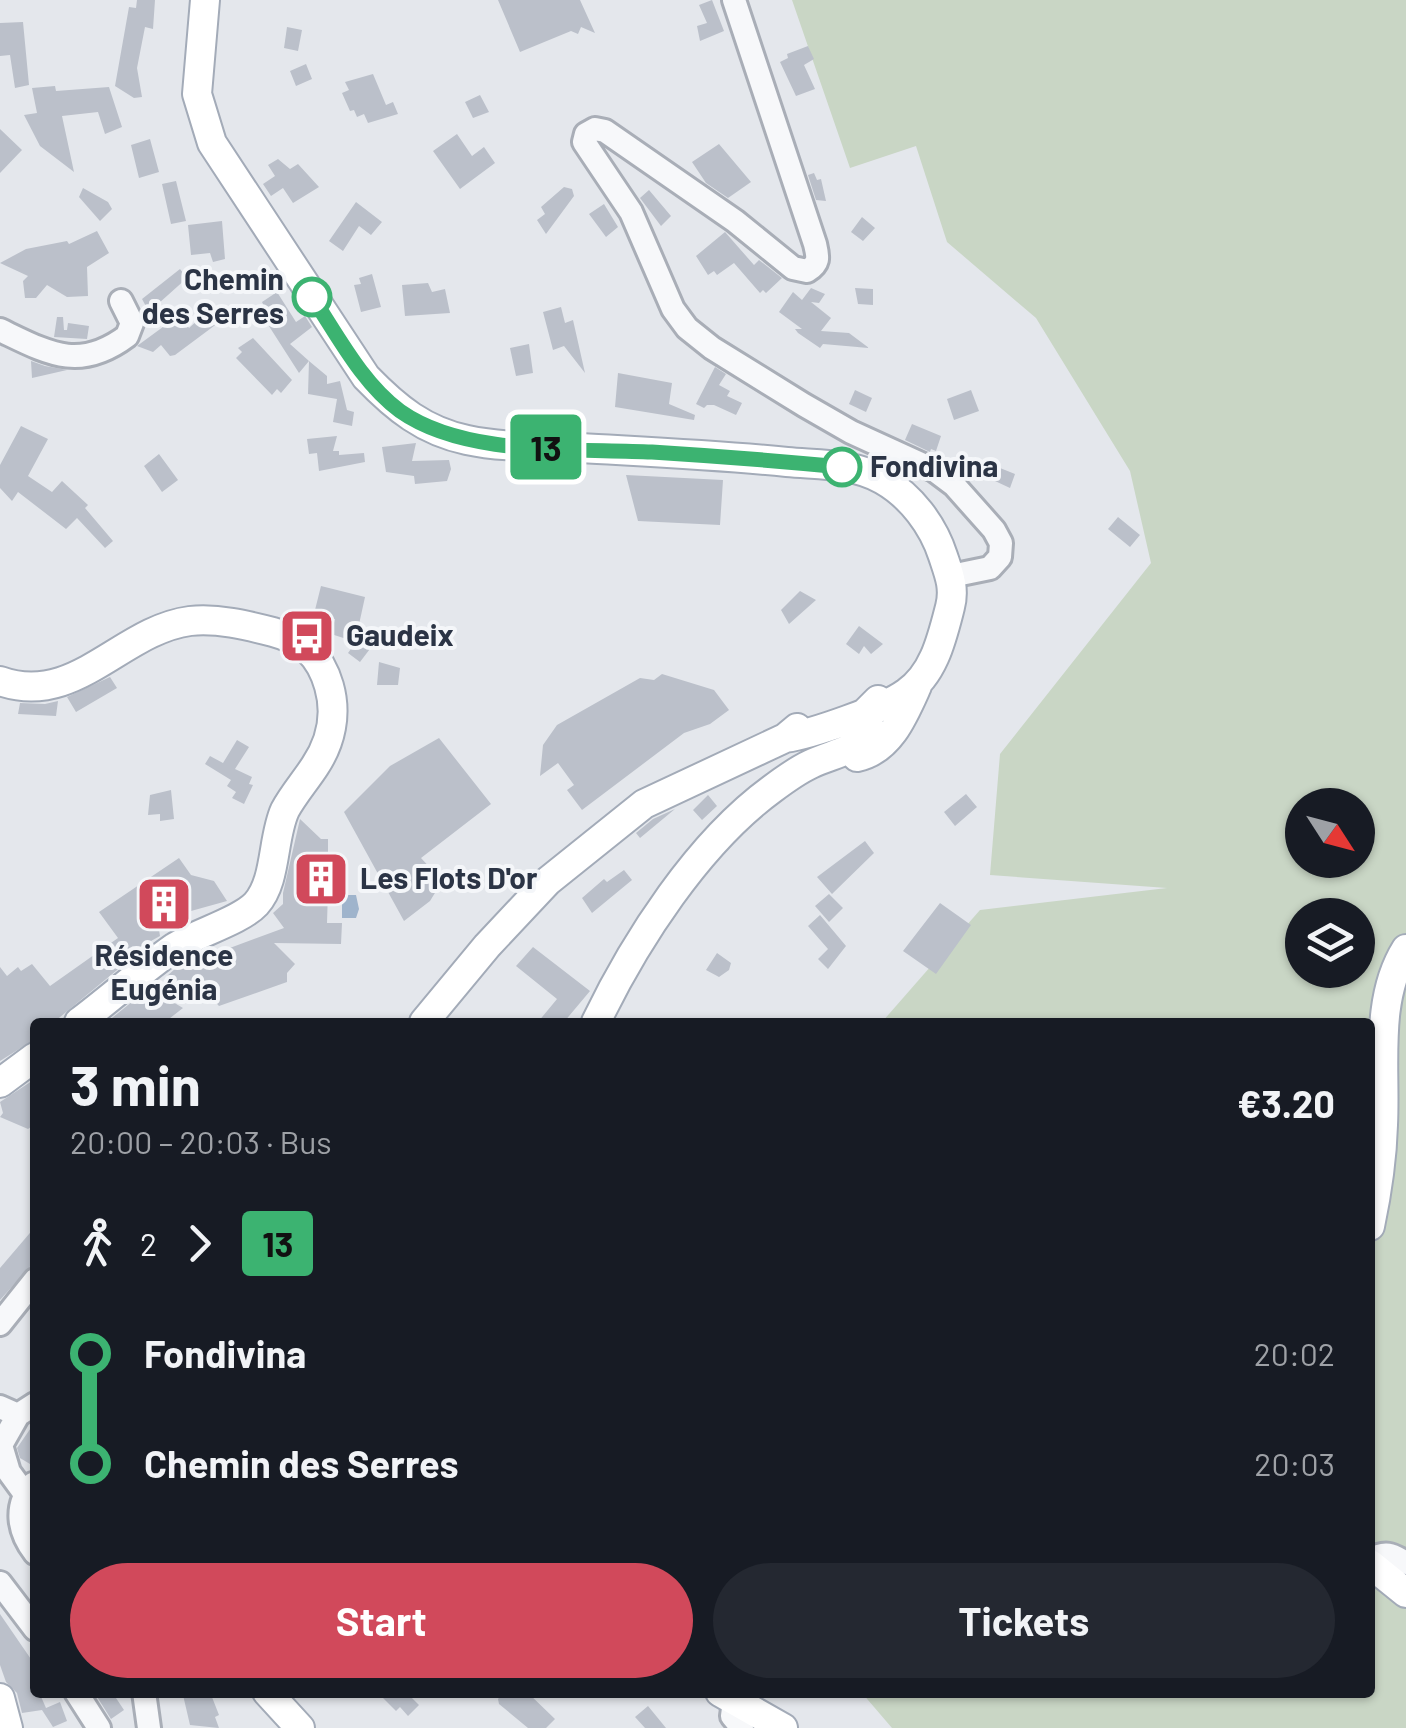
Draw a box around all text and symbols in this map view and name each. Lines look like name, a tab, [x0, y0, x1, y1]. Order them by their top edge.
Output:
place label: Chemin des Serres	[142, 260, 284, 330]
marker: Chemin des Serres	[293, 278, 331, 316]
line badge: 13	[501, 414, 591, 480]
text: 13	[530, 426, 562, 468]
place label: Fondivina	[870, 447, 998, 483]
marker: Fondivina	[823, 448, 861, 486]
bus stop icon: Gaudeix	[277, 606, 337, 666]
place label: Gaudeix	[346, 616, 454, 652]
north arrow	[1285, 788, 1375, 878]
map controls	[1285, 788, 1375, 988]
building icon: Les Flots D'or	[291, 849, 351, 909]
place label: Les Flots D'or	[360, 859, 538, 895]
building icon: Résidence Eugénia	[134, 874, 194, 934]
button: layers	[1285, 898, 1375, 988]
place label: Résidence Eugénia	[94, 936, 234, 1006]
text: 3 min	[70, 1051, 201, 1117]
text: €3.20	[1237, 1080, 1335, 1126]
text: 20:00 – 20:03 · Bus	[70, 1122, 332, 1160]
icon: walk	[70, 1216, 125, 1271]
icon: forward	[172, 1216, 227, 1271]
text: 13	[262, 1222, 293, 1264]
text: 2	[140, 1224, 157, 1262]
text: Fondivina	[144, 1330, 306, 1376]
text: 20:02	[1254, 1334, 1335, 1372]
text: Chemin des Serres	[144, 1440, 459, 1486]
text: 20:03	[1254, 1444, 1335, 1482]
button: Start	[70, 1563, 693, 1678]
button: Tickets	[713, 1563, 1335, 1678]

